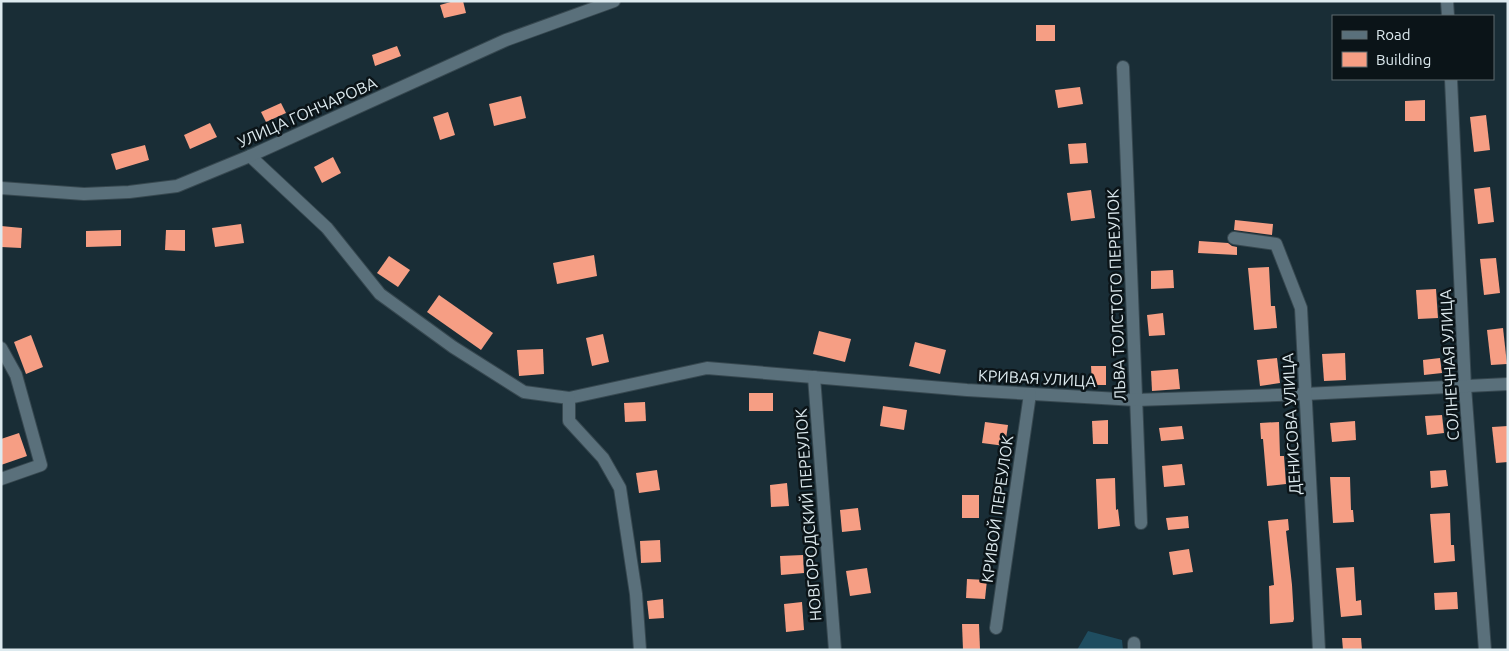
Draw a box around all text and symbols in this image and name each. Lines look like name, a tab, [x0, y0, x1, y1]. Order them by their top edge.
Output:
legend	[1332, 15, 1494, 80]
text: Road	[1376, 26, 1411, 43]
text: Building	[1376, 51, 1431, 68]
street label: УЛИЦА ГОНЧАРОВА	[235, 73, 380, 151]
street label: ЛЬВА ТОЛСТОГО ПЕРЕУЛОК	[1103, 188, 1129, 401]
street label: СОЛНЕЧНАЯ УЛИЦА	[1436, 288, 1462, 441]
street label: ДЕНИСОВА УЛИЦА	[1278, 352, 1304, 495]
street label: КРИВАЯ УЛИЦА	[978, 366, 1097, 390]
street label: НОВГОРОДСКИЙ ПЕРЕУЛОК	[791, 408, 824, 622]
street label: КРИВОЙ ПЕРЕУЛОК	[977, 434, 1016, 584]

